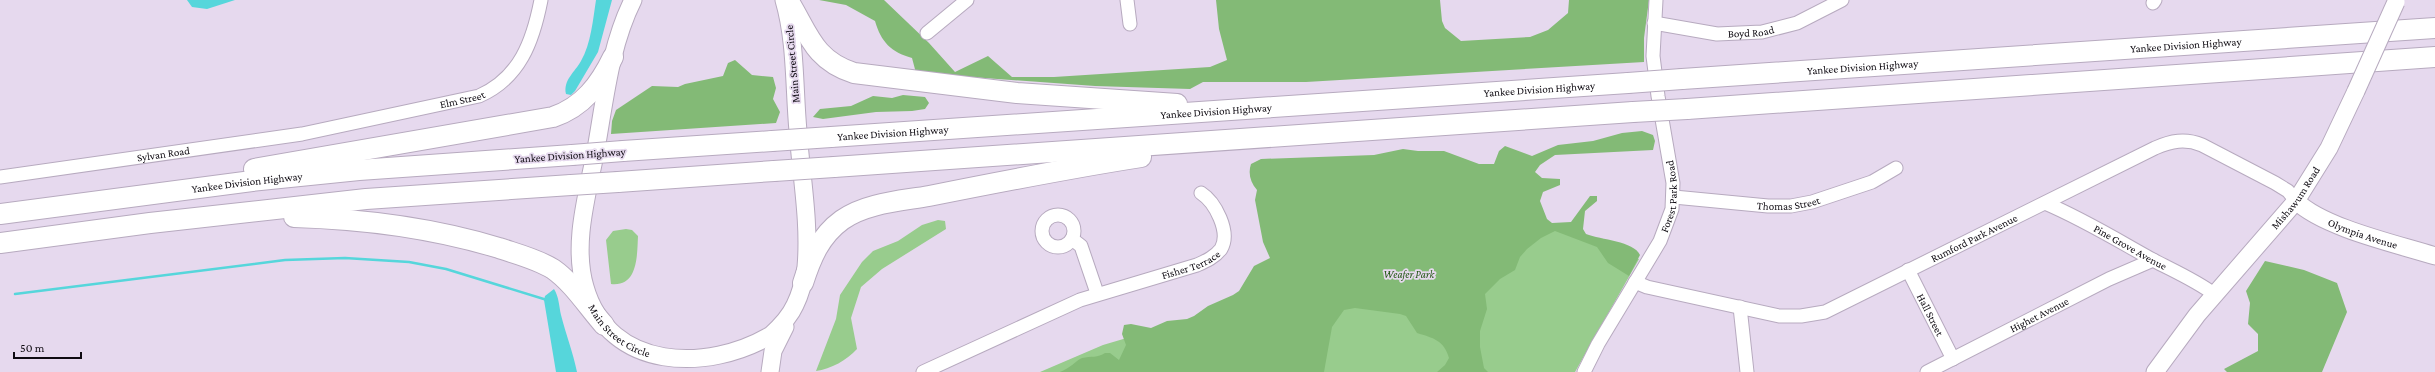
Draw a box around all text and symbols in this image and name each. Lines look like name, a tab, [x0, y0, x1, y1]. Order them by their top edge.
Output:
street label: Boyd Road	[1727, 23, 1776, 40]
street label: Main Street Circle	[783, 24, 801, 103]
street label: Yankee Division Highway	[2130, 35, 2243, 55]
street label: Yankee Division Highway	[1807, 57, 1920, 77]
street label: Yankee Division Highway	[1483, 79, 1596, 99]
street label: Elm Street	[439, 88, 487, 110]
street label: Yankee Division Highway	[1160, 101, 1273, 121]
street label: Yankee Division Highway	[837, 123, 950, 143]
street label: Sylvan Road	[136, 144, 191, 164]
street label: Yankee Division Highway	[514, 145, 627, 166]
street label: Forest Park Road	[1658, 159, 1679, 234]
street label: Mishawum Road	[2268, 164, 2322, 231]
street label: Yankee Division Highway	[191, 170, 304, 195]
street label: Thomas Street	[1756, 194, 1822, 212]
street label: Rumford Park Avenue	[1929, 211, 2019, 264]
street label: Olympia Avenue	[2326, 216, 2399, 251]
street label: Pine Grove Avenue	[2092, 222, 2169, 272]
street label: Fisher Terrace	[1160, 248, 1222, 281]
park label: Weafer Park	[1384, 268, 1436, 281]
street label: Hall Street	[1915, 291, 1946, 338]
street label: Highet Avenue	[2008, 295, 2071, 335]
street label: Main Street Circle	[586, 302, 652, 359]
scale bar	[14, 334, 81, 360]
text: 50 m	[20, 341, 45, 355]

